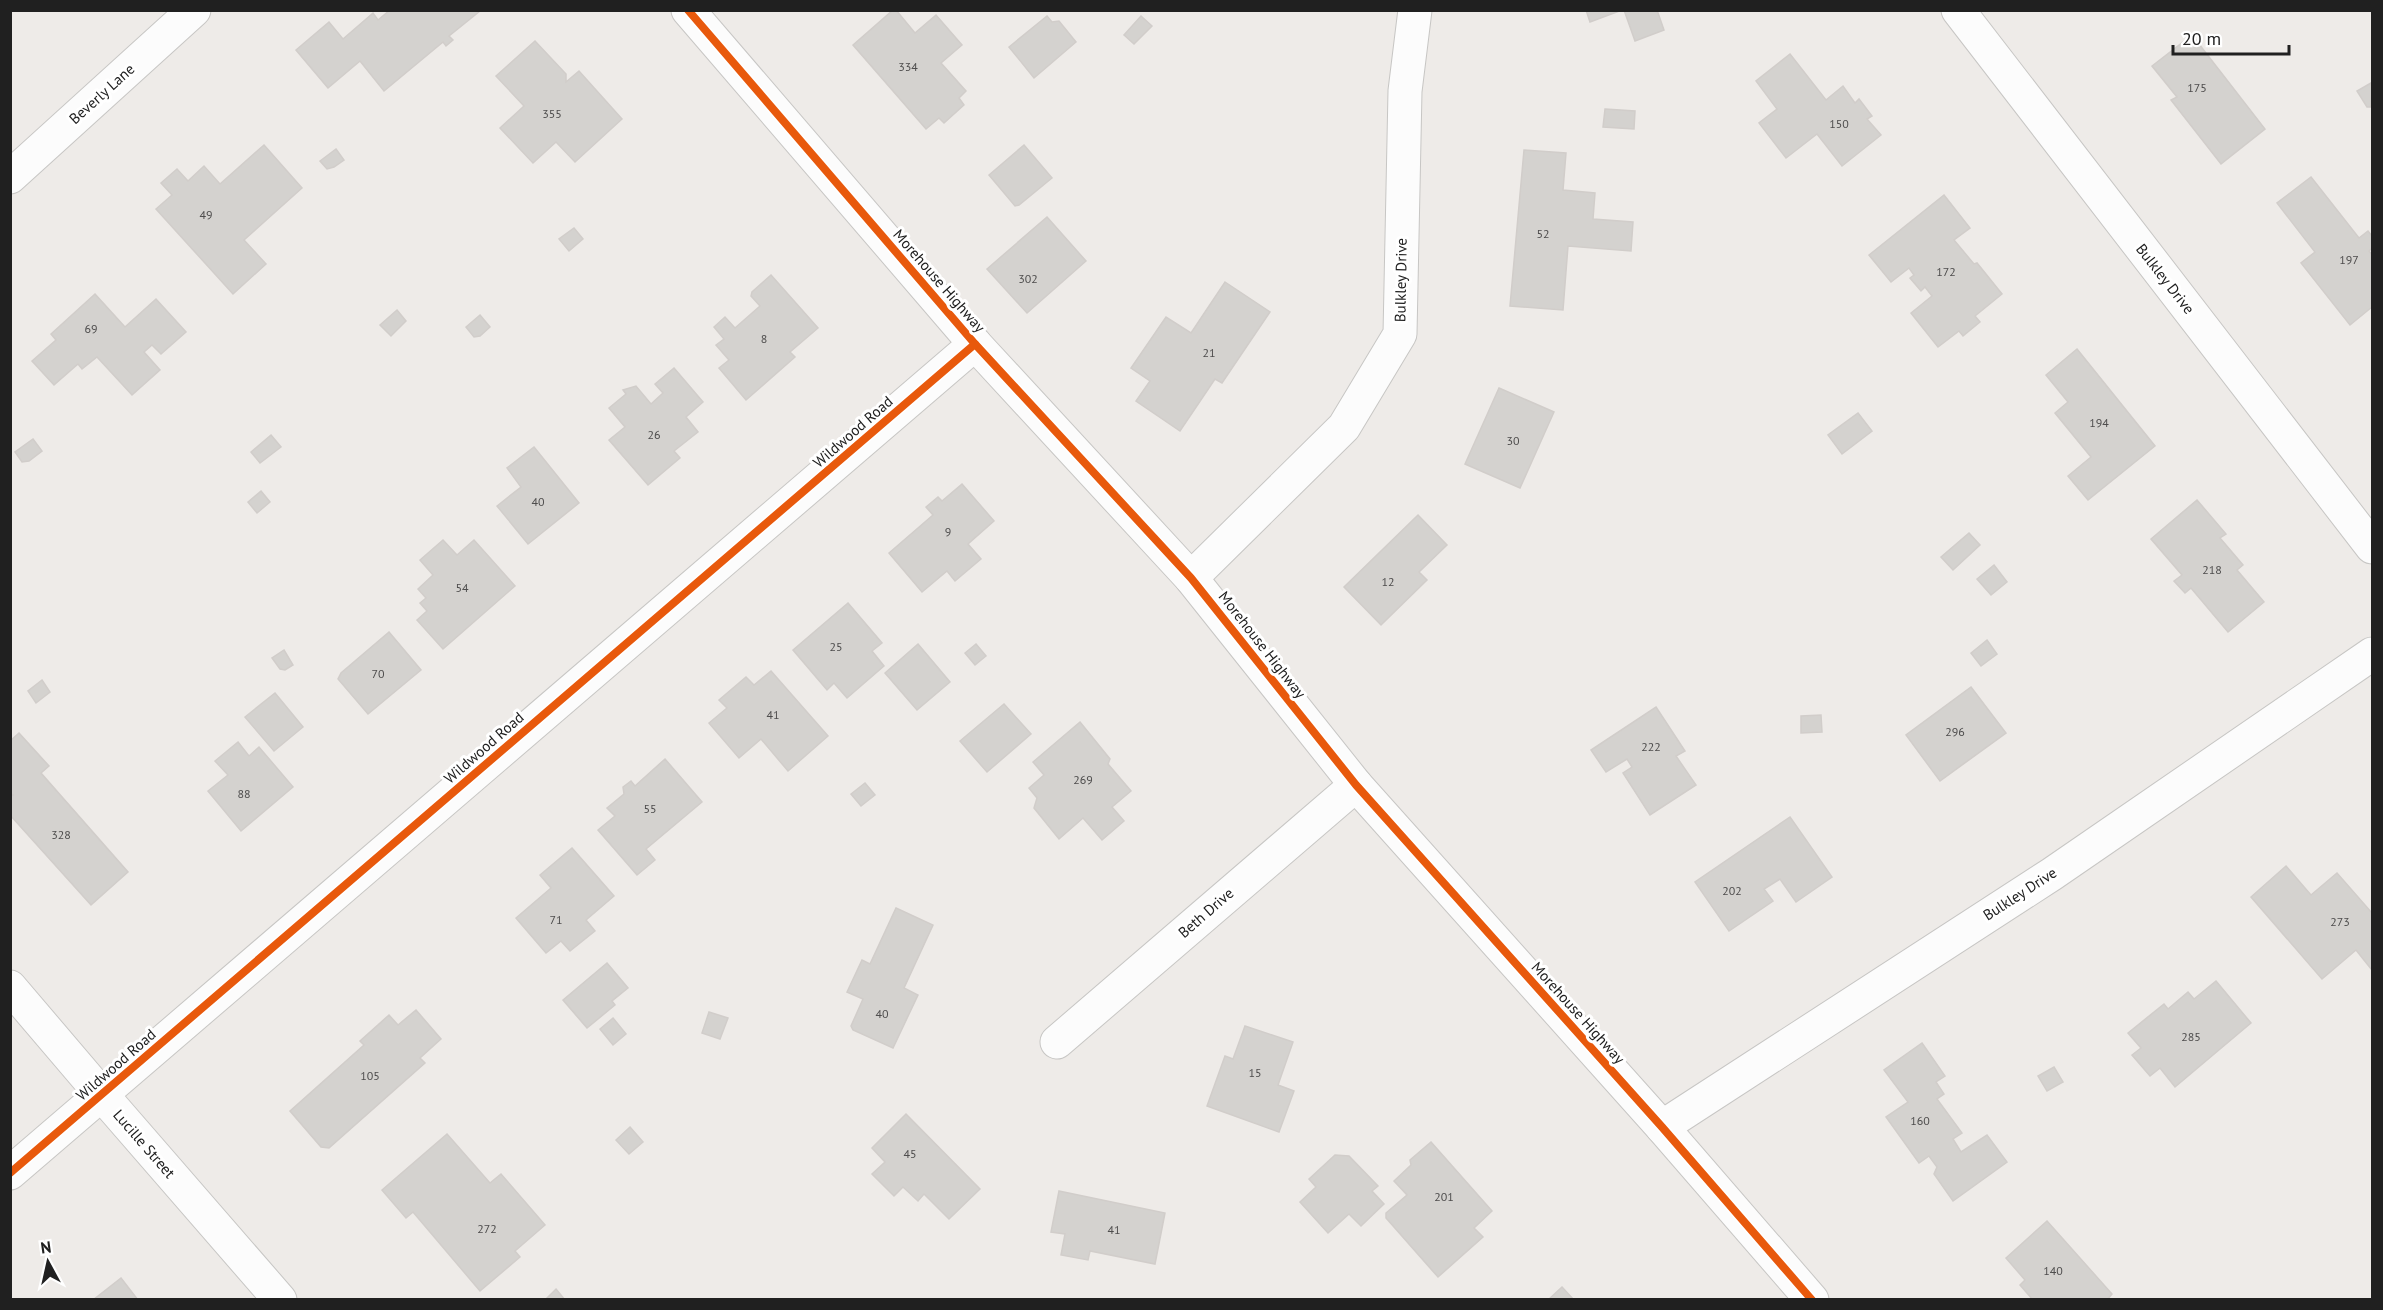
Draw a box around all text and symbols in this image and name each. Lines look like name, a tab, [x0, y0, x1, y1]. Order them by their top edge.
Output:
scale bar	[2173, 18, 2288, 56]
text: 20 m	[2182, 27, 2221, 50]
street label: Beverly Lane	[65, 59, 138, 128]
house number: 334	[898, 59, 918, 74]
house number: 175	[2187, 80, 2207, 95]
house number: 355	[542, 106, 562, 121]
house number: 150	[1829, 116, 1849, 131]
house number: 49	[199, 207, 213, 222]
street label: Morehouse Highway	[889, 225, 989, 336]
house number: 52	[1536, 226, 1550, 241]
street label: Bulkley Drive	[1390, 238, 1411, 322]
street label: Bulkley Drive	[2132, 240, 2199, 318]
house number: 197	[2339, 252, 2359, 267]
house number: 172	[1936, 264, 1956, 279]
house number: 302	[1018, 271, 1038, 286]
house number: 69	[84, 321, 98, 336]
house number: 8	[761, 331, 767, 346]
house number: 21	[1202, 345, 1216, 360]
street label: Wildwood Road	[809, 392, 897, 471]
house number: 194	[2089, 415, 2109, 430]
house number: 26	[647, 427, 661, 442]
house number: 30	[1506, 433, 1520, 448]
house number: 40	[531, 494, 545, 509]
house number: 9	[945, 524, 951, 539]
house number: 218	[2202, 562, 2222, 577]
house number: 12	[1381, 574, 1395, 589]
house number: 54	[455, 580, 469, 595]
street label: Morehouse Highway	[1215, 587, 1310, 702]
house number: 25	[829, 639, 843, 654]
house number: 70	[371, 666, 385, 681]
house number: 41	[766, 707, 780, 722]
street label: Wildwood Road	[440, 708, 528, 787]
house number: 296	[1945, 724, 1965, 739]
house number: 222	[1641, 739, 1661, 754]
house number: 269	[1073, 772, 1093, 787]
house number: 88	[237, 786, 251, 801]
house number: 55	[643, 801, 657, 816]
house number: 328	[51, 827, 71, 842]
street label: Bulkley Drive	[1979, 863, 2060, 924]
street label: Beth Drive	[1174, 883, 1237, 942]
house number: 202	[1722, 883, 1742, 898]
house number: 71	[549, 912, 563, 927]
house number: 273	[2330, 914, 2350, 929]
street label: Morehouse Highway	[1528, 958, 1629, 1068]
house number: 40	[875, 1006, 889, 1021]
street label: Wildwood Road	[72, 1025, 160, 1104]
house number: 285	[2181, 1029, 2201, 1044]
house number: 15	[1248, 1065, 1262, 1080]
house number: 105	[360, 1068, 380, 1083]
street label: Lucille Street	[109, 1105, 179, 1182]
house number: 160	[1910, 1113, 1930, 1128]
house number: 45	[903, 1146, 917, 1161]
house number: 201	[1434, 1189, 1454, 1204]
house number: 272	[477, 1221, 497, 1236]
house number: 41	[1107, 1222, 1121, 1237]
north arrow	[18, 1232, 78, 1292]
text: N	[39, 1237, 53, 1258]
house number: 140	[2043, 1263, 2063, 1278]

